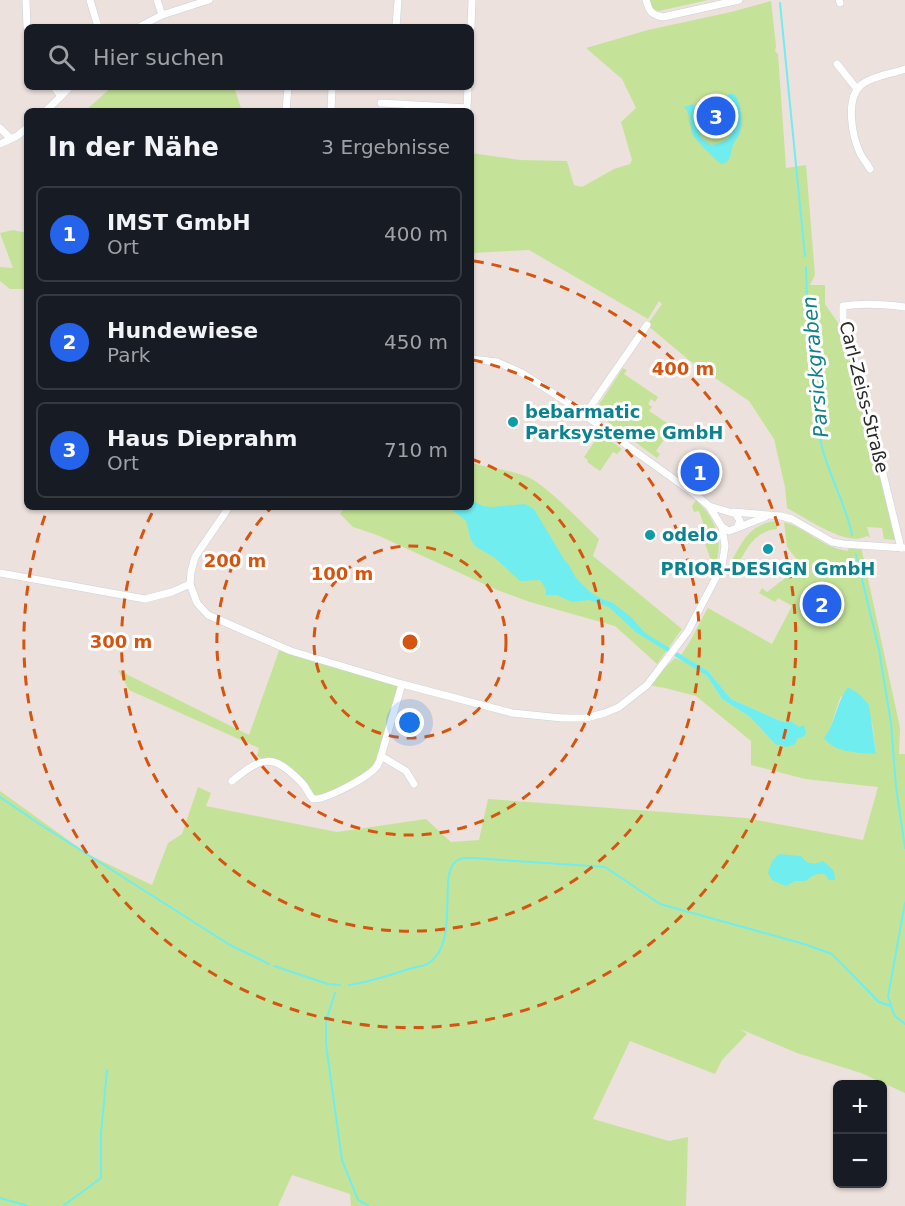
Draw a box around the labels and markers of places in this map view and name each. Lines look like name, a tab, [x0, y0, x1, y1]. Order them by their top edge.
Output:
pin: 3	[696, 94, 736, 138]
place label: bebarmatic Parksysteme GmbH	[525, 401, 723, 443]
marker: bebarmatic Parksysteme GmbH	[506, 415, 520, 429]
pin: 1	[680, 450, 720, 494]
place label: odelo	[662, 524, 718, 545]
marker: odelo	[643, 528, 657, 542]
marker: PRIOR-DESIGN GmbH	[761, 542, 775, 556]
place label: PRIOR-DESIGN GmbH	[661, 558, 875, 579]
pin: 2	[802, 582, 842, 626]
centre of rings	[400, 632, 420, 652]

